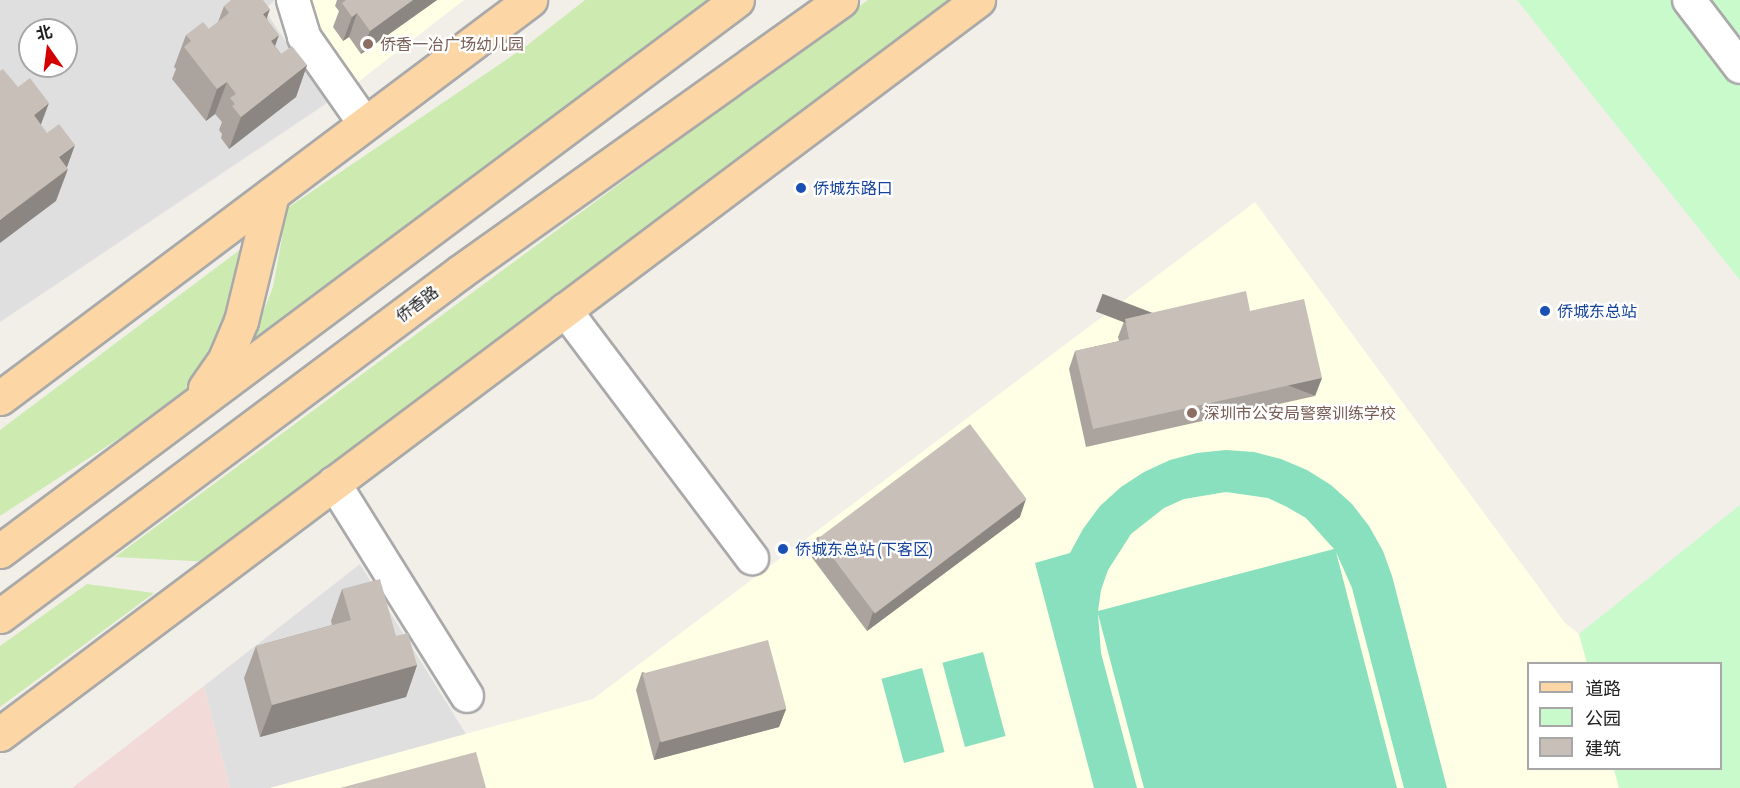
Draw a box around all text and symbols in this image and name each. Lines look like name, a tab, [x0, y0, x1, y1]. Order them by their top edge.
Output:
north arrow	[18, 18, 78, 78]
text: 北	[34, 22, 54, 43]
place label: 侨香一冶广场幼儿园	[380, 34, 524, 54]
marker: 侨香一冶广场幼儿园	[361, 37, 375, 51]
place label: 侨城东路口	[813, 178, 893, 198]
marker: 侨城东路口	[794, 181, 808, 195]
street label: 侨香路	[392, 282, 442, 326]
place label: 侨城东总站	[1557, 301, 1637, 321]
marker: 侨城东总站	[1538, 304, 1552, 318]
place label: 深圳市公安局警察训练学校	[1204, 403, 1396, 423]
marker: 深圳市公安局警察训练学校	[1185, 406, 1199, 420]
place label: 侨城东总站 (下客区)	[795, 539, 933, 559]
marker: 侨城东总站 (下客区)	[776, 542, 790, 556]
legend	[1527, 662, 1722, 770]
text: 道路	[1585, 678, 1621, 699]
text: 公园	[1585, 708, 1621, 729]
text: 建筑	[1585, 738, 1621, 759]

